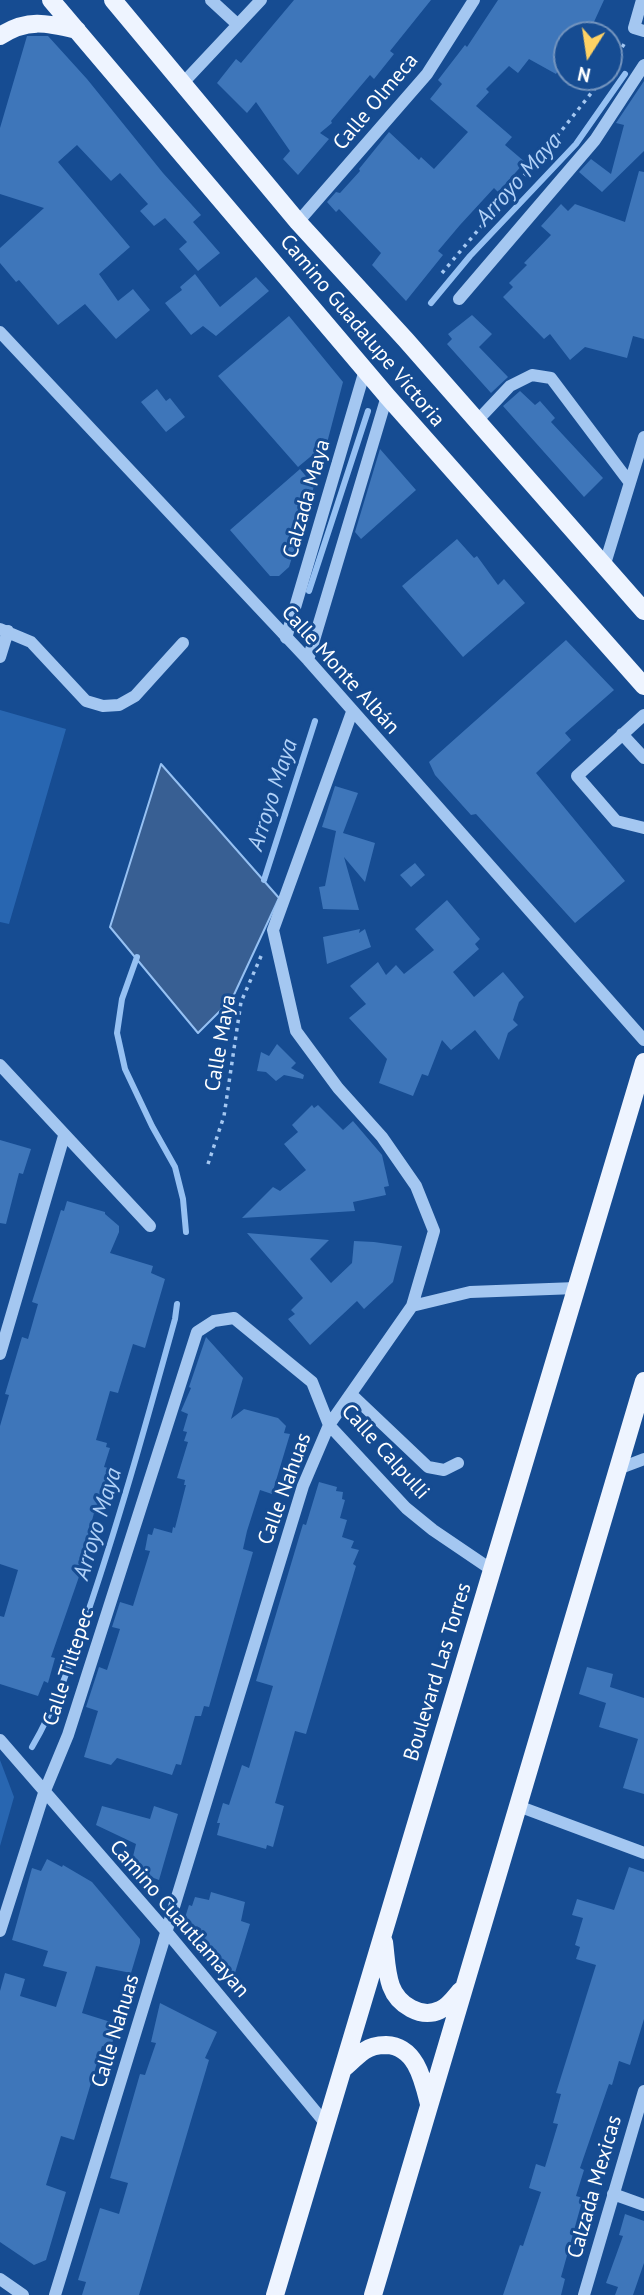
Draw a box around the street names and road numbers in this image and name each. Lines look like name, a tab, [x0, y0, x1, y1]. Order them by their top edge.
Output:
street label: Calle Olmeca	[328, 49, 424, 155]
street label: Camino Guadalupe Victoria	[274, 230, 450, 432]
street label: Calzada Maya	[278, 437, 336, 561]
street label: Calle Monte Albán	[276, 600, 404, 740]
street label: Calle Maya	[200, 993, 242, 1093]
street label: Calle Calpulli	[336, 1399, 434, 1505]
street label: Calle Nahuas	[253, 1430, 317, 1548]
street label: Boulevard Las Torres	[399, 1580, 477, 1764]
street label: Calle Tiltepec	[38, 1605, 100, 1729]
street label: Camino Cuautlamayan	[104, 1835, 254, 2003]
street label: Calle Nahuas	[87, 1971, 145, 2091]
street label: Calzada Mexicas	[563, 2113, 627, 2261]

